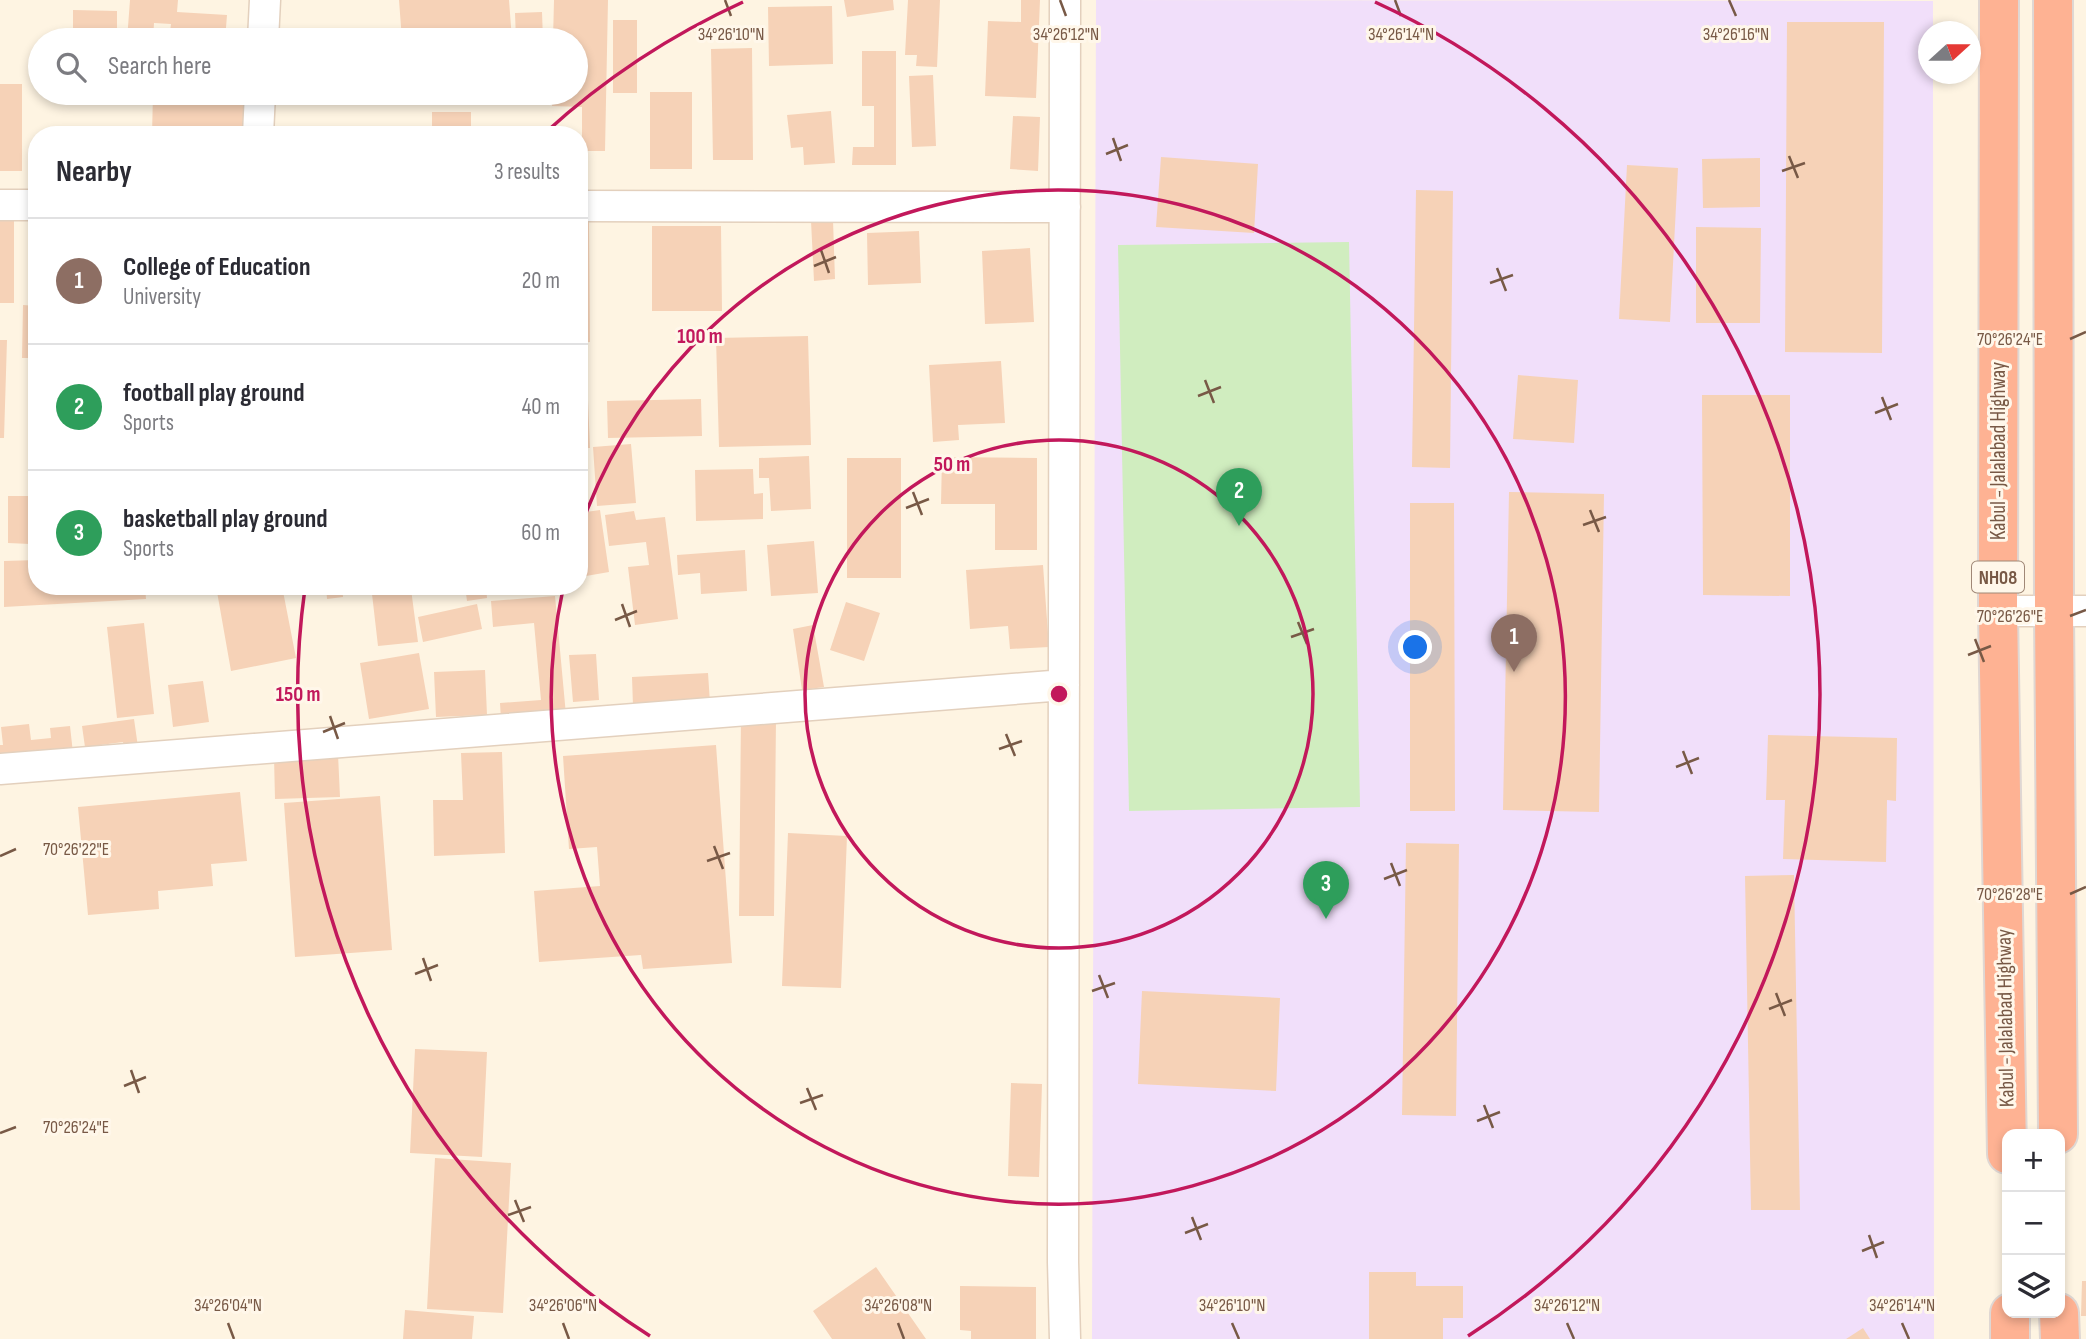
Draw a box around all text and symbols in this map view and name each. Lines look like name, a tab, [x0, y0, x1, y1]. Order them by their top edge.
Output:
north arrow	[1918, 21, 1981, 84]
text: 34°26'10"N	[698, 24, 764, 45]
text: 34°26'12"N	[1033, 24, 1099, 45]
text: 34°26'14"N	[1368, 24, 1434, 45]
text: 34°26'16"N	[1703, 24, 1769, 45]
search box	[28, 28, 588, 105]
icon: search	[52, 48, 90, 86]
text: Search here	[108, 51, 211, 82]
text: Nearby	[56, 154, 132, 190]
text: 3 results	[494, 158, 560, 186]
text: College of Education	[123, 252, 311, 283]
text: 1	[74, 267, 84, 295]
text: 20 m	[522, 267, 560, 295]
text: University	[123, 283, 201, 311]
text: 100 m	[677, 324, 723, 349]
text: 70°26'24"E	[1977, 329, 2043, 350]
street label: Kabul - Jalalabad Highway	[1986, 362, 2011, 540]
text: football play ground	[123, 378, 305, 409]
text: 2	[74, 393, 84, 421]
text: 40 m	[522, 393, 560, 421]
text: Sports	[123, 409, 174, 437]
text: 50 m	[934, 452, 970, 477]
pin: 2	[1216, 468, 1262, 526]
text: basketball play ground	[123, 504, 328, 535]
text: 3	[74, 519, 84, 547]
text: 60 m	[521, 519, 560, 547]
text: Sports	[123, 535, 174, 563]
road number: NH08	[1972, 562, 2024, 592]
text: 70°26'26"E	[1977, 606, 2043, 627]
pin: 1	[1491, 614, 1537, 672]
your location	[1398, 630, 1432, 664]
text: 150 m	[276, 682, 320, 707]
centre of rings	[1047, 682, 1071, 706]
text: 70°26'22"E	[43, 839, 109, 860]
pin: 3	[1303, 861, 1349, 919]
text: 70°26'28"E	[1977, 884, 2043, 905]
street label: Kabul - Jalalabad Highway	[1991, 929, 2020, 1107]
text: 70°26'24"E	[43, 1117, 109, 1138]
map controls	[2002, 1129, 2065, 1318]
button: +	[2002, 1129, 2065, 1192]
button: −	[2002, 1192, 2065, 1255]
button: layers	[2002, 1255, 2065, 1318]
text: 34°26'04"N	[194, 1295, 262, 1316]
text: 34°26'06"N	[529, 1295, 597, 1316]
text: 34°26'08"N	[864, 1295, 932, 1316]
text: 34°26'10"N	[1199, 1295, 1265, 1316]
text: 34°26'12"N	[1534, 1295, 1600, 1316]
text: 34°26'14"N	[1869, 1295, 1935, 1316]

